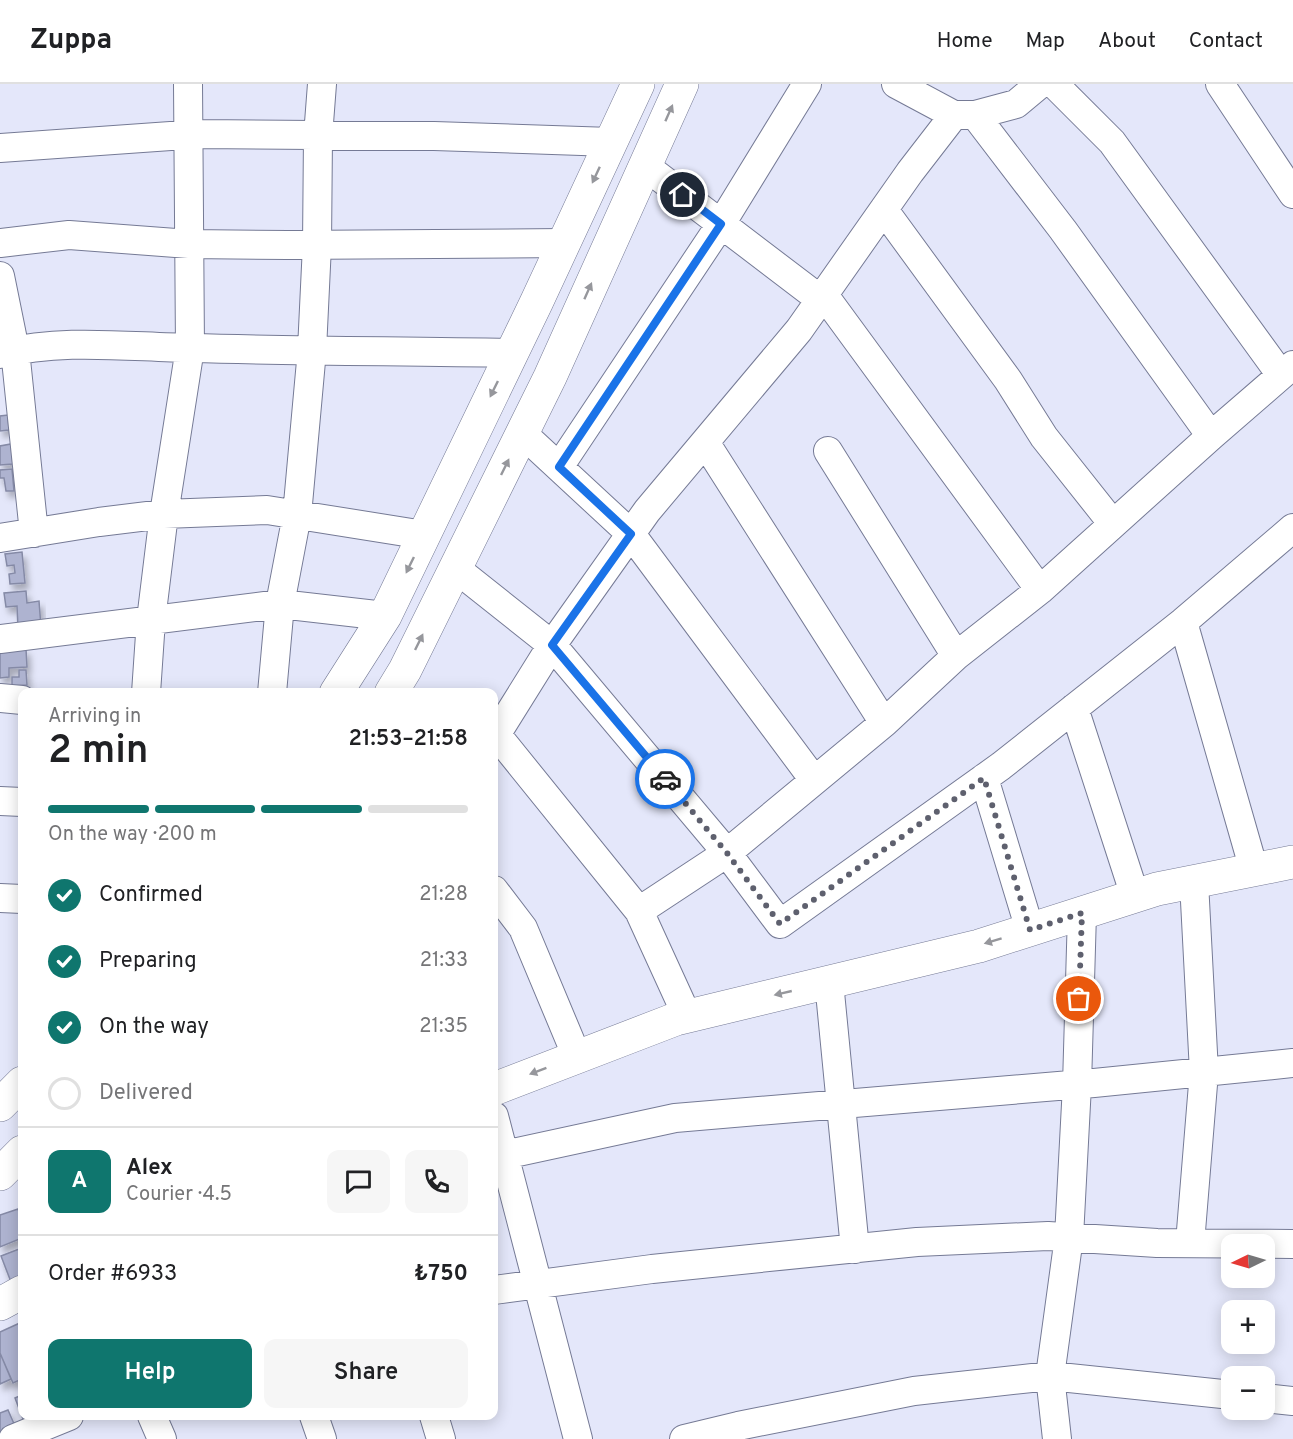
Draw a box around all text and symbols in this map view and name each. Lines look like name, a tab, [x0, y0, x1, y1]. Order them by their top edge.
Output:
text: Zuppa	[30, 23, 112, 59]
text: Home	[937, 28, 993, 55]
text: Map	[1026, 28, 1065, 55]
text: About	[1098, 28, 1156, 55]
text: Contact	[1189, 28, 1263, 55]
one-way arrow	[664, 104, 674, 122]
one-way arrow	[591, 167, 600, 184]
pin	[657, 169, 708, 220]
icon: home	[666, 178, 699, 211]
one-way arrow	[584, 282, 593, 299]
one-way arrow	[490, 381, 499, 398]
one-way arrow	[500, 458, 510, 476]
one-way arrow	[405, 556, 415, 574]
one-way arrow	[414, 633, 424, 651]
text: Arriving in	[48, 704, 141, 730]
text: 21:53–21:58	[349, 726, 468, 753]
text: 2 min	[48, 728, 149, 777]
courier	[635, 749, 695, 809]
icon: car	[649, 763, 682, 796]
text: On the way · 200 m	[48, 822, 217, 848]
icon: check	[48, 879, 81, 912]
text: Confirmed	[99, 882, 203, 909]
text: 21:28	[419, 882, 468, 908]
one-way arrow	[984, 937, 1002, 946]
icon: check	[48, 945, 81, 978]
text: Preparing	[99, 948, 197, 975]
text: 21:33	[420, 948, 468, 974]
pin	[1053, 973, 1104, 1024]
icon: bag	[1062, 982, 1095, 1015]
one-way arrow	[774, 988, 793, 998]
icon: check	[48, 1011, 81, 1044]
text: On the way	[99, 1014, 209, 1041]
text: 21:35	[419, 1014, 468, 1040]
one-way arrow	[529, 1067, 547, 1077]
text: Delivered	[99, 1080, 193, 1107]
button: chat	[327, 1150, 390, 1213]
button: phone	[405, 1150, 468, 1213]
text: Alex	[126, 1155, 173, 1182]
text: A	[72, 1168, 87, 1195]
text: Courier · 4.5	[126, 1182, 232, 1208]
north arrow	[1221, 1234, 1275, 1288]
map controls	[1221, 1234, 1275, 1420]
text: Order #6933	[48, 1261, 177, 1288]
text: ₺750	[414, 1261, 468, 1288]
button: +	[1221, 1300, 1275, 1354]
button: Help	[48, 1339, 252, 1408]
button: Share	[264, 1339, 468, 1408]
button: −	[1221, 1366, 1275, 1420]

